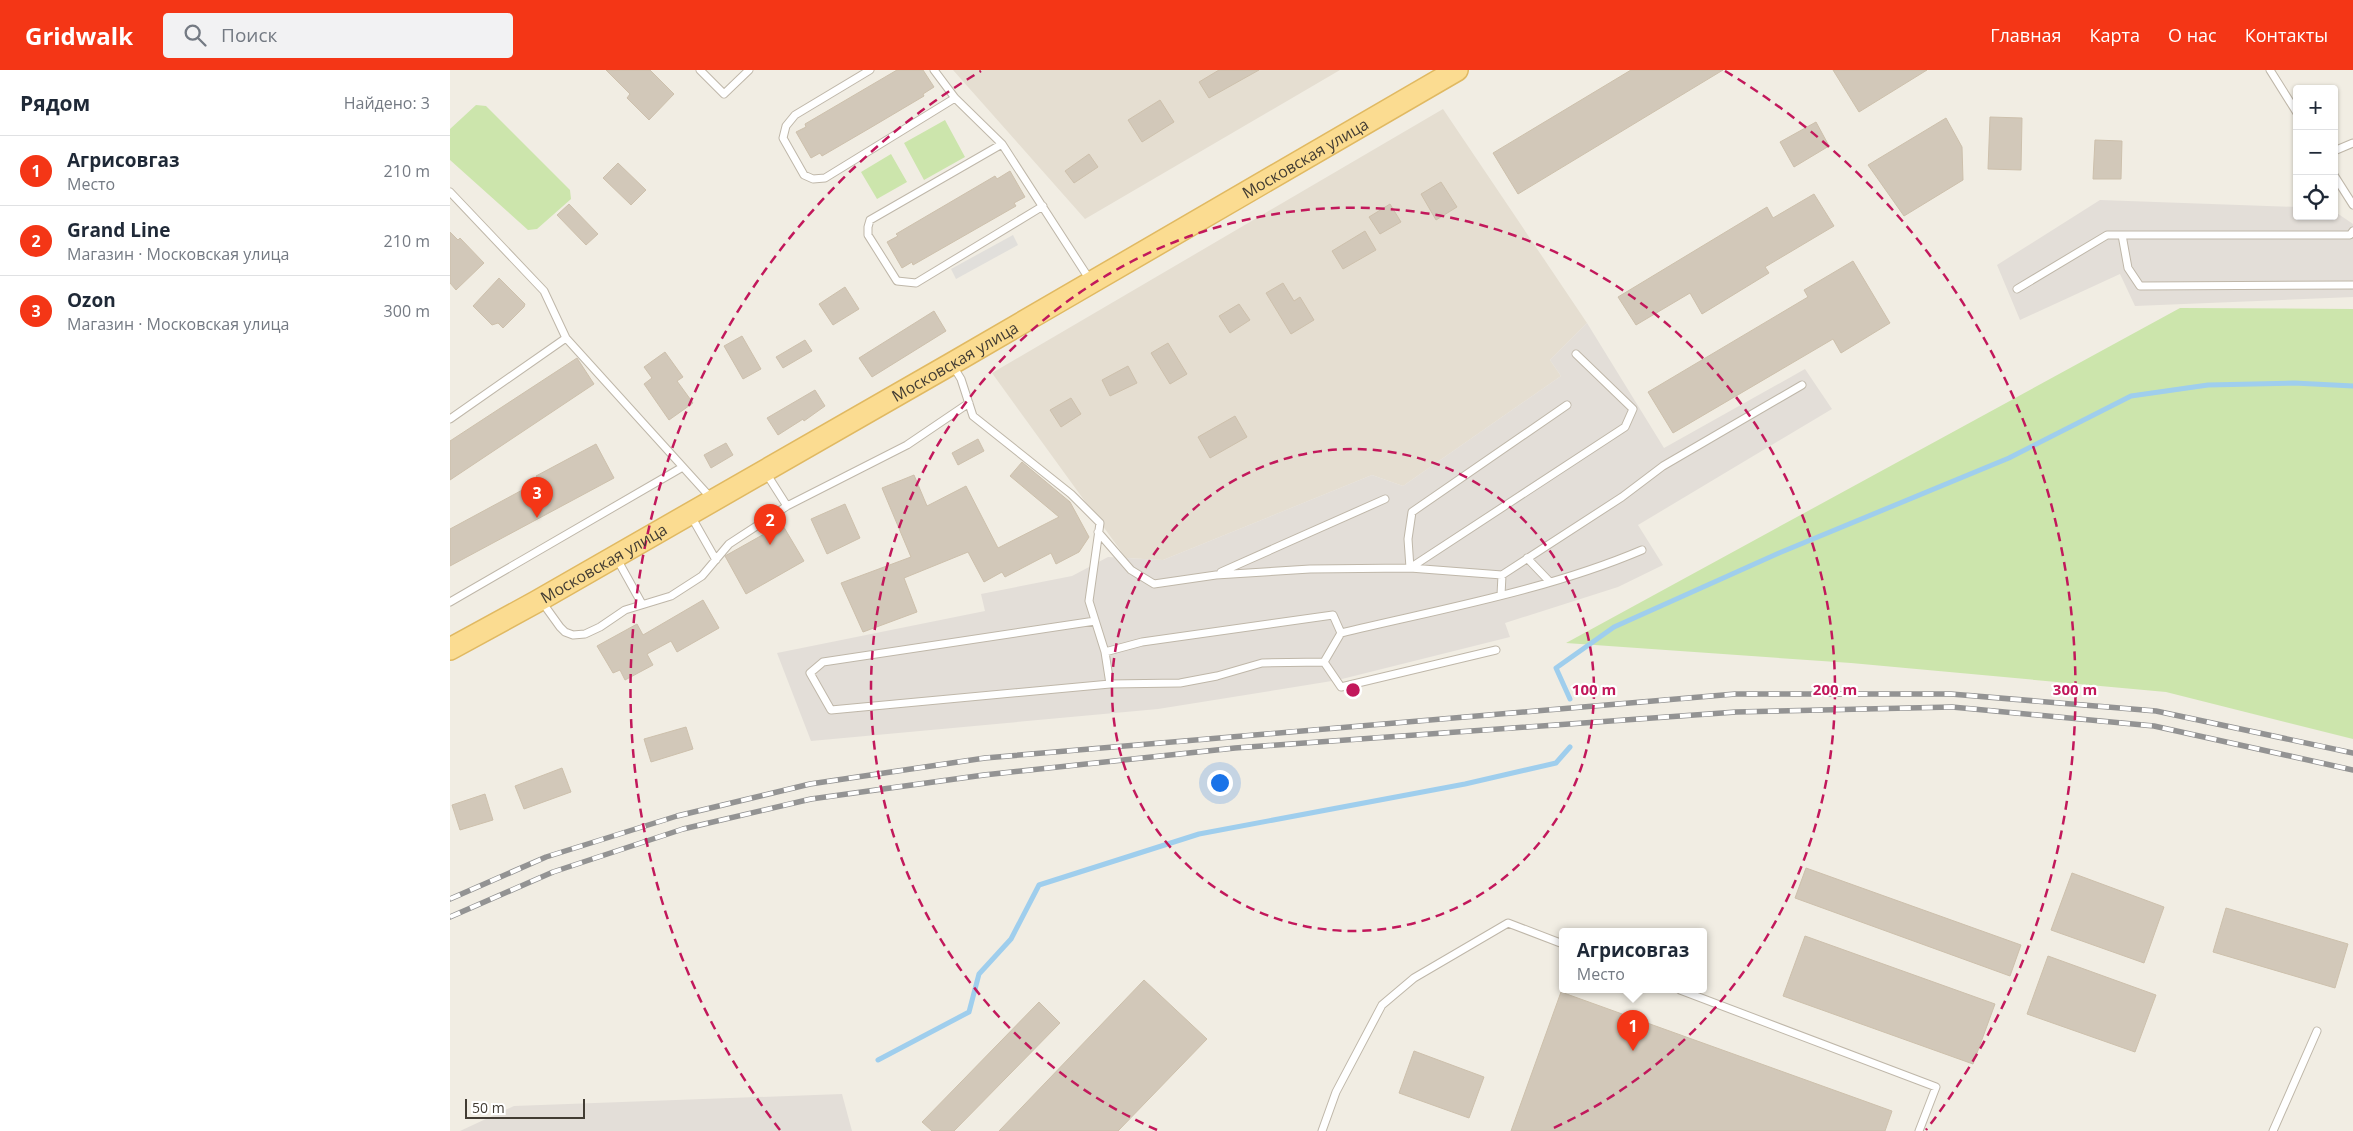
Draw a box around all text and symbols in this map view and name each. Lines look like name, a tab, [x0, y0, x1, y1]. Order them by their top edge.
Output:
search box	[163, 13, 513, 58]
text: Gridwalk	[25, 19, 133, 52]
icon: search	[181, 21, 209, 49]
text: Поиск	[221, 22, 277, 48]
text: Главная	[1990, 23, 2062, 47]
text: Карта	[2090, 23, 2140, 47]
text: О нас	[2168, 23, 2217, 47]
text: Контакты	[2245, 23, 2328, 47]
map controls	[2293, 85, 2338, 220]
button: +	[2293, 85, 2338, 130]
text: Рядом	[20, 89, 90, 117]
text: Найдено: 3	[344, 92, 430, 114]
street label: Московская улица	[1238, 113, 1372, 204]
button: −	[2293, 130, 2338, 175]
text: Агрисовгаз	[67, 147, 180, 173]
text: 1	[31, 160, 41, 182]
text: 210 m	[384, 160, 430, 182]
text: Место	[67, 173, 115, 195]
button: locate	[2293, 175, 2338, 220]
text: Grand Line	[67, 217, 171, 243]
text: 2	[31, 230, 41, 252]
text: 210 m	[384, 230, 430, 252]
text: Магазин · Московская улица	[67, 243, 289, 265]
text: Ozon	[67, 287, 116, 313]
text: 3	[31, 300, 41, 322]
text: 300 m	[384, 300, 430, 322]
text: Магазин · Московская улица	[67, 313, 289, 335]
street label: Московская улица	[888, 316, 1022, 407]
pin: 3	[521, 477, 553, 518]
pin: 2	[754, 504, 786, 545]
street label: Московская улица	[536, 518, 671, 608]
text: 100 m	[1572, 679, 1616, 699]
text: 200 m	[1813, 679, 1857, 699]
text: 300 m	[2053, 679, 2097, 699]
centre of rings	[1344, 681, 1362, 699]
your location	[1207, 770, 1233, 796]
popup	[1559, 928, 1707, 993]
text: Агрисовгаз	[1577, 937, 1689, 963]
text: Место	[1577, 963, 1625, 985]
pin: 1	[1617, 1010, 1649, 1051]
scale bar	[465, 1096, 585, 1119]
text: 50 m	[472, 1098, 505, 1117]

